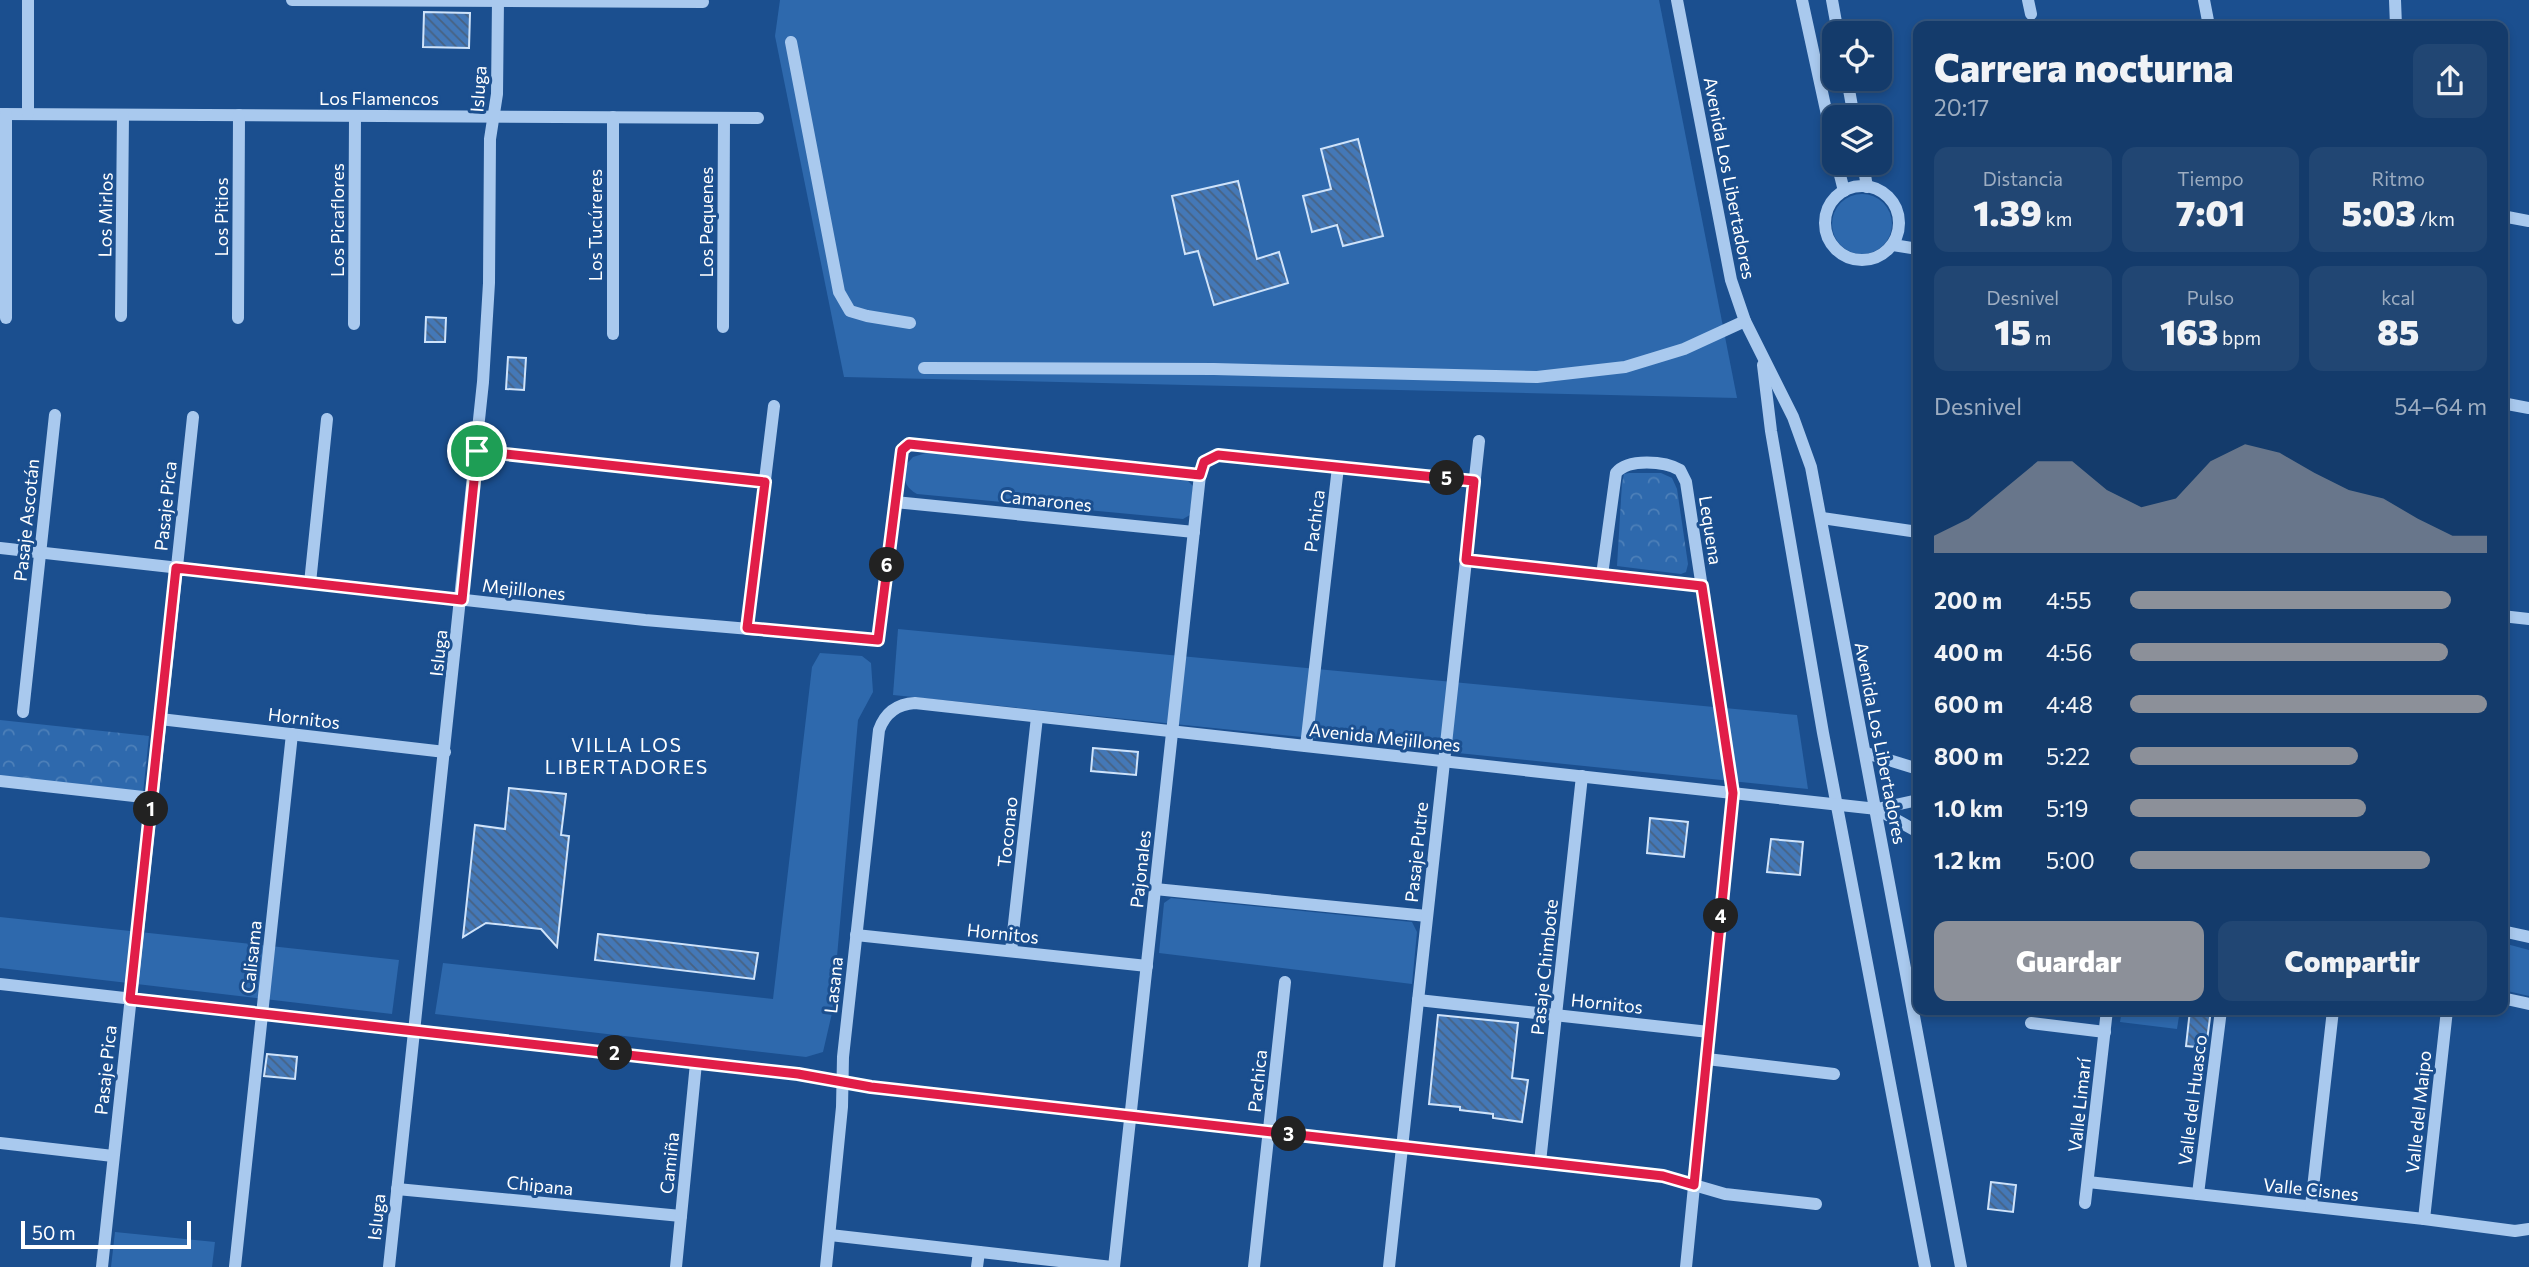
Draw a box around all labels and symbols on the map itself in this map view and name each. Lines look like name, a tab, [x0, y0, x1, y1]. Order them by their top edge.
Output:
street label: Isluga	[465, 65, 491, 113]
street label: Avenida Los Libertadores	[1700, 75, 1760, 281]
street label: Los Flamencos	[319, 87, 439, 109]
street label: Los Picaflores	[326, 163, 348, 277]
street label: Los Pequenes	[695, 166, 717, 278]
street label: Los Tucúreres	[584, 169, 606, 281]
street label: Los Mirlos	[93, 172, 117, 258]
street label: Los Pitios	[210, 177, 232, 257]
pin	[447, 421, 507, 481]
street label: Pasaje Ascotán	[9, 458, 43, 582]
street label: Pasaje Pica	[149, 460, 181, 552]
pin: 5	[1430, 461, 1464, 496]
street label: Camarones	[999, 484, 1093, 516]
street label: Pachica	[1299, 488, 1329, 554]
street label: Lequena	[1695, 494, 1727, 566]
pin: 6	[870, 548, 904, 582]
street label: Mejillones	[481, 574, 567, 604]
street label: Isluga	[425, 629, 451, 677]
street label: Avenida Los Libertadores	[1851, 640, 1911, 846]
street label: Hornitos	[267, 703, 341, 733]
street label: Avenida Mejillones	[1308, 718, 1462, 756]
district label: VILLA LOS LIBERTADORES	[545, 733, 709, 778]
pin: 1	[134, 792, 168, 826]
street label: Toconao	[992, 796, 1022, 868]
street label: Pasaje Putre	[1400, 801, 1432, 903]
street label: Pajonales	[1125, 829, 1155, 909]
street label: Pasaje Chimbote	[1526, 898, 1562, 1036]
pin: 4	[1704, 898, 1738, 934]
street label: Hornitos	[966, 918, 1040, 948]
street label: Calisama	[236, 919, 266, 995]
street label: Lasana	[819, 955, 847, 1015]
street label: Hornitos	[1570, 988, 1644, 1018]
street label: Pasaje Pica	[89, 1024, 121, 1116]
street label: Valle del Huasco	[2173, 1033, 2211, 1167]
pin: 2	[598, 1036, 632, 1070]
street label: Pachica	[1243, 1049, 1271, 1113]
street label: Valle del Maipo	[2401, 1050, 2435, 1174]
street label: Valle Limarí	[2063, 1055, 2095, 1153]
pin: 3	[1272, 1116, 1306, 1152]
street label: Camiña	[655, 1131, 683, 1195]
street label: Chipana	[506, 1171, 574, 1199]
street label: Valle Cisnes	[2262, 1173, 2360, 1205]
street label: Isluga	[363, 1193, 389, 1241]
scale bar	[21, 1218, 191, 1250]

